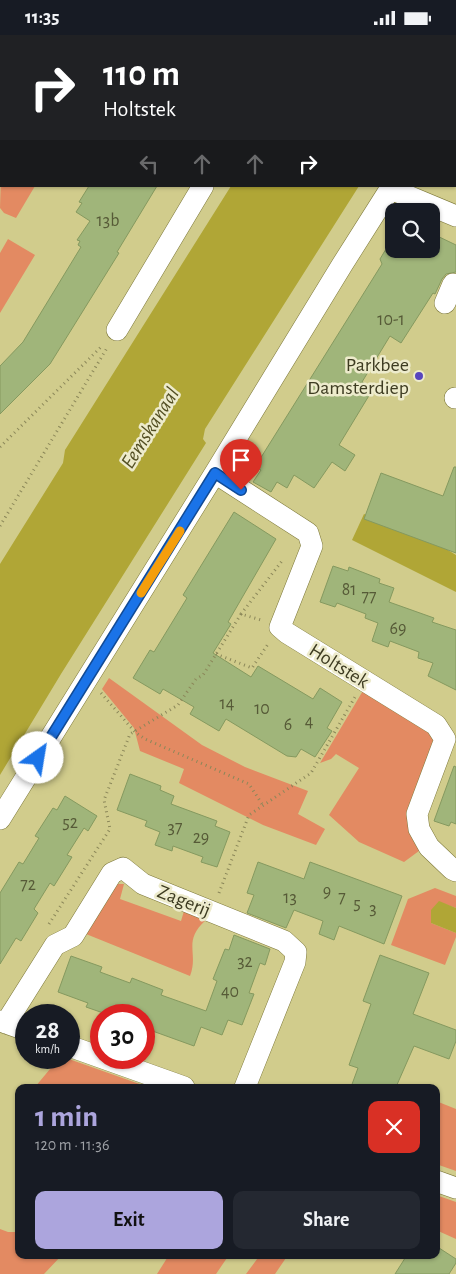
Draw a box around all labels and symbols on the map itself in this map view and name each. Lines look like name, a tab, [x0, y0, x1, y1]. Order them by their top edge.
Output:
house number: 13b	[97, 212, 119, 230]
house number: 10-1	[377, 311, 405, 329]
place label: Parkbee Damsterdiep	[307, 355, 409, 398]
marker: Parkbee Damsterdiep	[413, 370, 425, 382]
water label: Eemskanaal	[117, 384, 183, 472]
pin	[220, 439, 262, 490]
house number: 81	[342, 581, 356, 599]
house number: 77	[361, 588, 377, 606]
house number: 69	[390, 620, 406, 638]
street label: Holtstek	[306, 640, 372, 692]
house number: 14	[220, 695, 235, 713]
house number: 10	[254, 700, 270, 718]
house number: 4	[305, 713, 314, 731]
house number: 6	[284, 716, 292, 734]
position arrow	[11.0, 731, 63.0, 783]
house number: 52	[62, 814, 78, 832]
house number: 37	[168, 819, 182, 837]
house number: 29	[193, 829, 209, 847]
house number: 72	[20, 876, 36, 894]
street label: Zagerij	[155, 881, 213, 921]
house number: 9	[323, 883, 331, 901]
house number: 13	[283, 889, 297, 907]
house number: 7	[338, 889, 346, 907]
house number: 5	[353, 895, 361, 913]
house number: 3	[369, 900, 377, 918]
house number: 32	[237, 953, 253, 971]
house number: 40	[221, 983, 239, 1001]
speed limit sign: 30	[90, 1004, 155, 1069]

